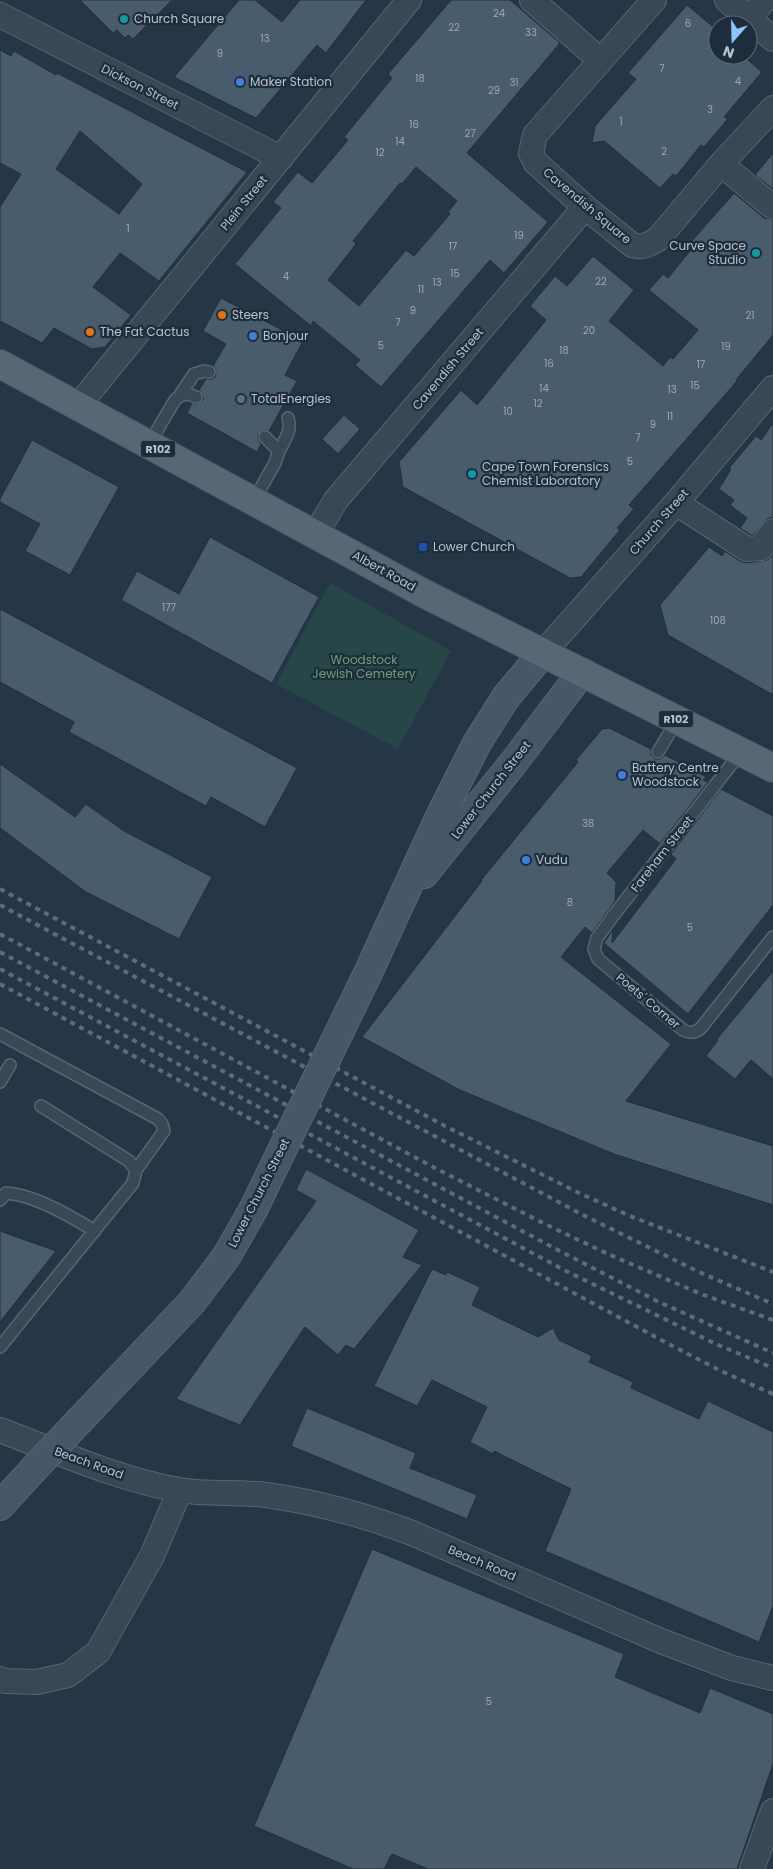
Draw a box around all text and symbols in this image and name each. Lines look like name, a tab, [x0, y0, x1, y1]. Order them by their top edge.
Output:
house number: 24	[493, 6, 505, 21]
place label: Church Square	[134, 10, 224, 27]
marker: Church Square	[118, 13, 130, 25]
north arrow	[708, 15, 758, 65]
house number: 6	[685, 16, 691, 31]
house number: 22	[448, 20, 460, 35]
house number: 33	[525, 25, 537, 40]
house number: 13	[260, 31, 270, 46]
text: N	[720, 41, 737, 63]
house number: 9	[217, 46, 223, 61]
street label: Dickson Street	[99, 60, 182, 113]
house number: 7	[659, 61, 665, 76]
house number: 18	[415, 71, 425, 86]
place label: Maker Station	[250, 73, 332, 90]
house number: 4	[735, 74, 741, 89]
house number: 31	[509, 75, 519, 90]
marker: Maker Station	[234, 76, 246, 88]
house number: 29	[488, 83, 500, 98]
house number: 3	[707, 102, 713, 117]
house number: 1	[619, 114, 623, 129]
house number: 16	[409, 117, 419, 132]
house number: 27	[464, 126, 476, 141]
house number: 14	[395, 134, 405, 149]
house number: 2	[661, 144, 667, 159]
house number: 12	[376, 145, 385, 160]
street label: Cavendish Square	[540, 164, 635, 248]
street label: Plein Street	[216, 172, 271, 234]
house number: 1	[126, 221, 130, 236]
house number: 19	[514, 228, 524, 243]
place label: Curve Space Studio	[669, 237, 746, 268]
house number: 17	[449, 239, 458, 254]
marker: Curve Space Studio	[750, 247, 762, 259]
house number: 15	[450, 266, 460, 281]
house number: 4	[283, 269, 289, 284]
house number: 22	[595, 274, 607, 289]
house number: 13	[432, 275, 442, 290]
house number: 11	[418, 282, 424, 297]
house number: 9	[410, 303, 416, 318]
place label: Steers	[232, 306, 269, 323]
house number: 21	[746, 308, 754, 323]
marker: Steers	[216, 309, 228, 321]
house number: 7	[395, 315, 401, 330]
place label: The Fat Cactus	[100, 323, 190, 340]
house number: 20	[583, 323, 595, 338]
street label: Cavendish Street	[408, 324, 487, 413]
marker: The Fat Cactus	[84, 326, 96, 338]
place label: Bonjour	[263, 327, 309, 344]
marker: Bonjour	[247, 330, 259, 342]
house number: 5	[378, 338, 384, 353]
house number: 19	[721, 339, 731, 354]
house number: 18	[559, 343, 569, 358]
house number: 16	[544, 356, 554, 371]
house number: 17	[697, 357, 706, 372]
house number: 15	[690, 378, 700, 393]
house number: 14	[539, 381, 549, 396]
house number: 13	[667, 382, 677, 397]
place label: TotalEnergies	[251, 390, 331, 407]
marker: TotalEnergies	[235, 393, 247, 405]
house number: 12	[534, 396, 543, 411]
house number: 10	[503, 404, 513, 419]
house number: 11	[667, 409, 673, 424]
house number: 9	[650, 417, 656, 432]
house number: 7	[635, 430, 641, 445]
road number: R102	[140, 440, 176, 458]
house number: 5	[627, 454, 633, 469]
place label: Cape Town Forensics Chemist Laboratory	[482, 458, 609, 489]
marker: Cape Town Forensics Chemist Laboratory	[466, 468, 478, 480]
street label: Church Street	[625, 485, 692, 558]
place label: Lower Church	[433, 538, 515, 555]
marker: Lower Church	[417, 541, 429, 553]
street label: Albert Road	[350, 546, 419, 595]
house number: 177	[162, 600, 177, 615]
house number: 108	[710, 613, 726, 628]
park label: Woodstock Jewish Cemetery	[312, 651, 416, 682]
road number: R102	[658, 711, 694, 728]
street label: Lower Church Street	[447, 737, 534, 842]
place label: Battery Centre Woodstock	[632, 759, 719, 790]
marker: Battery Centre Woodstock	[616, 769, 628, 781]
street label: Fareham Street	[626, 812, 697, 895]
house number: 38	[582, 816, 594, 831]
place label: Vudu	[536, 851, 568, 868]
marker: Vudu	[520, 854, 532, 866]
house number: 8	[567, 895, 573, 910]
house number: 5	[687, 920, 693, 935]
street label: Poets' Corner	[613, 969, 684, 1033]
street label: Lower Church Street	[224, 1135, 293, 1250]
street label: Beach Road	[52, 1442, 126, 1483]
street label: Beach Road	[446, 1541, 519, 1584]
house number: 5	[486, 1694, 492, 1709]

